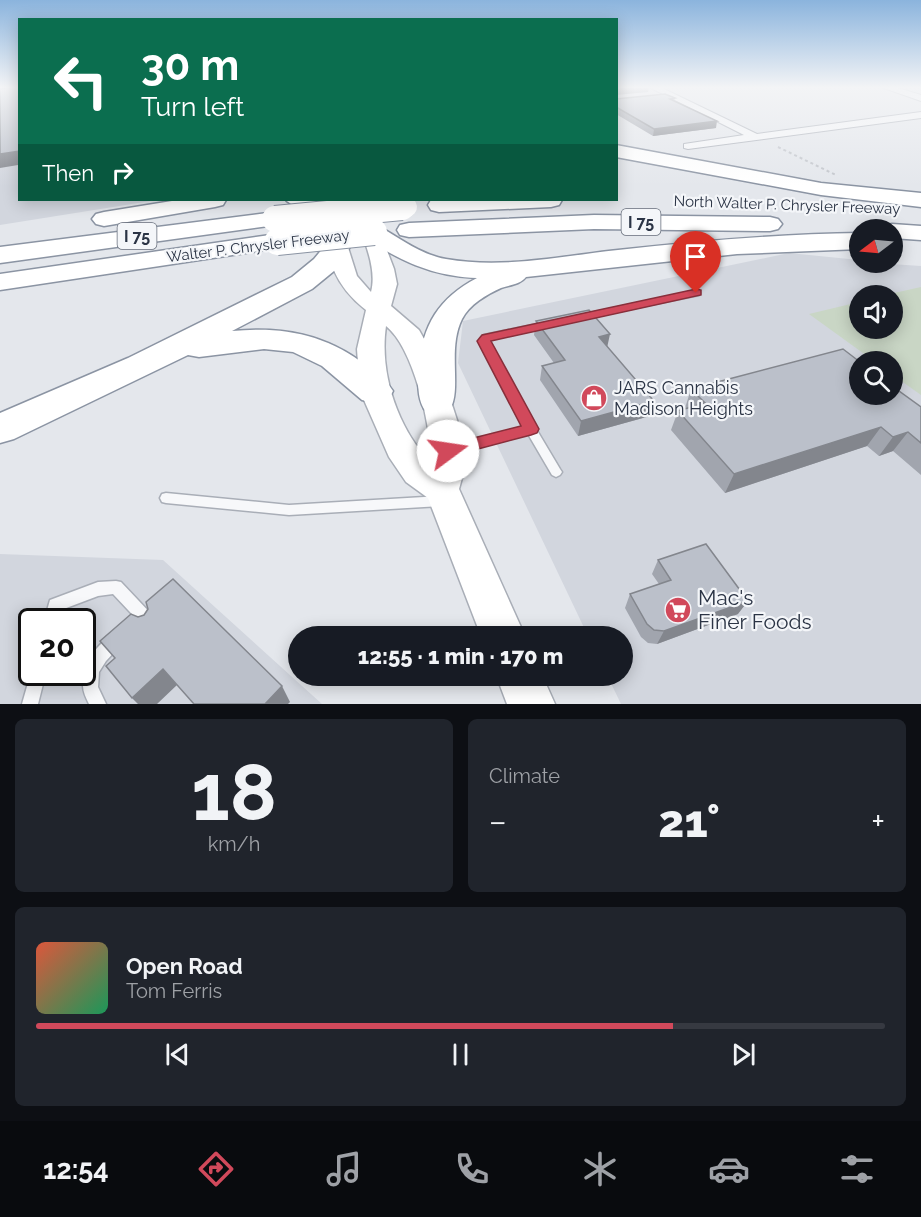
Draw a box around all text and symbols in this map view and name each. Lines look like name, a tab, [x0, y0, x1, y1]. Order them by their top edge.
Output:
text: 30 m	[141, 41, 239, 90]
icon: left	[42, 42, 120, 120]
text: Turn left	[141, 91, 244, 122]
icon: right	[106, 156, 139, 189]
text: Then	[42, 160, 94, 186]
street label: North Walter P. Chrysler Freeway	[673, 192, 901, 218]
road number: I 75	[622, 209, 660, 235]
north arrow	[849, 219, 903, 273]
map controls	[849, 219, 903, 405]
road number: I 75	[118, 223, 156, 249]
street label: Walter P. Chrysler Freeway	[166, 226, 350, 266]
pin	[670, 231, 721, 293]
icon: arrive	[679, 240, 712, 273]
button: sound	[849, 285, 903, 339]
button: search	[849, 351, 903, 405]
place label: JARS Cannabis Madison Heights	[614, 377, 753, 419]
shop icon: JARS Cannabis Madison Heights	[579, 383, 609, 413]
position arrow	[416, 419, 480, 483]
place label: Mac's Finer Foods	[698, 585, 812, 634]
supermarket icon: Mac's Finer Foods	[663, 595, 693, 625]
speed limit sign: 20	[18, 608, 96, 686]
text: 12:55 · 1 min · 170 m	[358, 643, 563, 669]
text: 18	[191, 747, 277, 838]
text: Climate	[489, 764, 560, 788]
text: 21°	[658, 795, 720, 848]
text: −	[489, 802, 507, 841]
text: +	[871, 802, 885, 841]
text: km/h	[208, 832, 260, 856]
text: Open Road	[126, 953, 243, 979]
text: Tom Ferris	[126, 979, 222, 1003]
icon: previous	[161, 1038, 194, 1071]
icon: pause	[444, 1038, 477, 1071]
icon: next	[727, 1038, 760, 1071]
icon: directions	[195, 1148, 237, 1190]
icon: music	[323, 1148, 365, 1190]
icon: phone	[451, 1148, 493, 1190]
icon: climate	[579, 1148, 621, 1190]
icon: car	[708, 1148, 750, 1190]
icon: filters	[836, 1148, 878, 1190]
text: 12:54	[43, 1154, 109, 1185]

